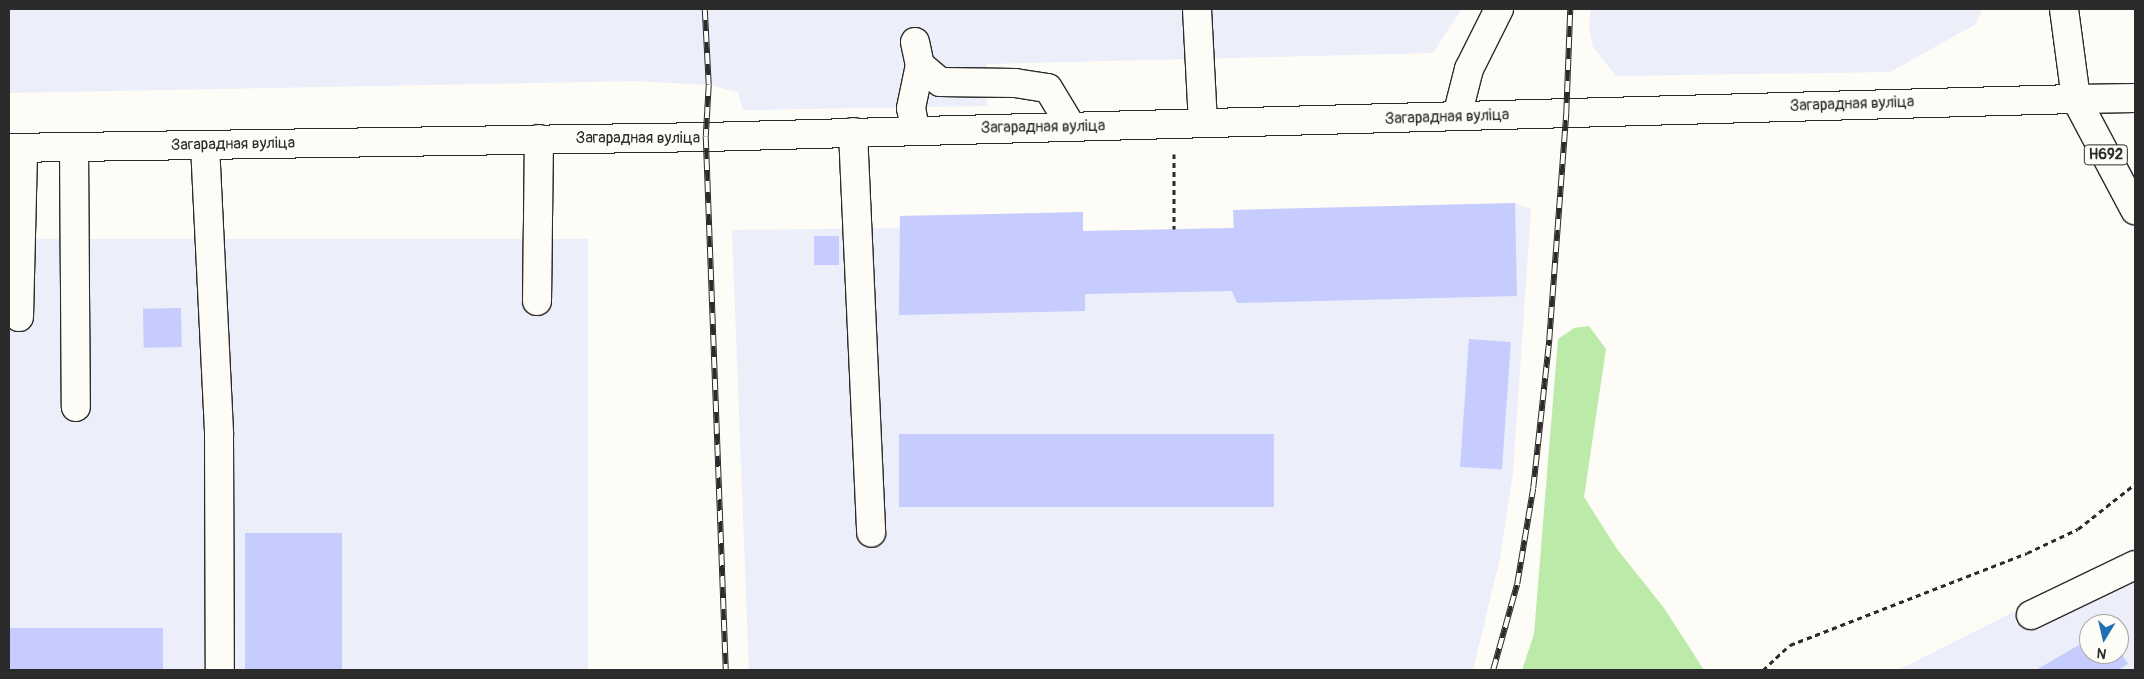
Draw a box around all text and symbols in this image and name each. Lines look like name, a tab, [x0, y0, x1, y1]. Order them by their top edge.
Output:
street label: Загарадная вуліца	[1790, 92, 1914, 116]
street label: Загарадная вуліца	[1385, 105, 1509, 129]
street label: Загарадная вуліца	[981, 116, 1105, 138]
street label: Загарадная вуліца	[576, 128, 700, 148]
street label: Загарадная вуліца	[171, 133, 295, 155]
road number: Н692	[2084, 142, 2128, 168]
north arrow	[2079, 614, 2129, 664]
text: N	[2096, 644, 2108, 662]

